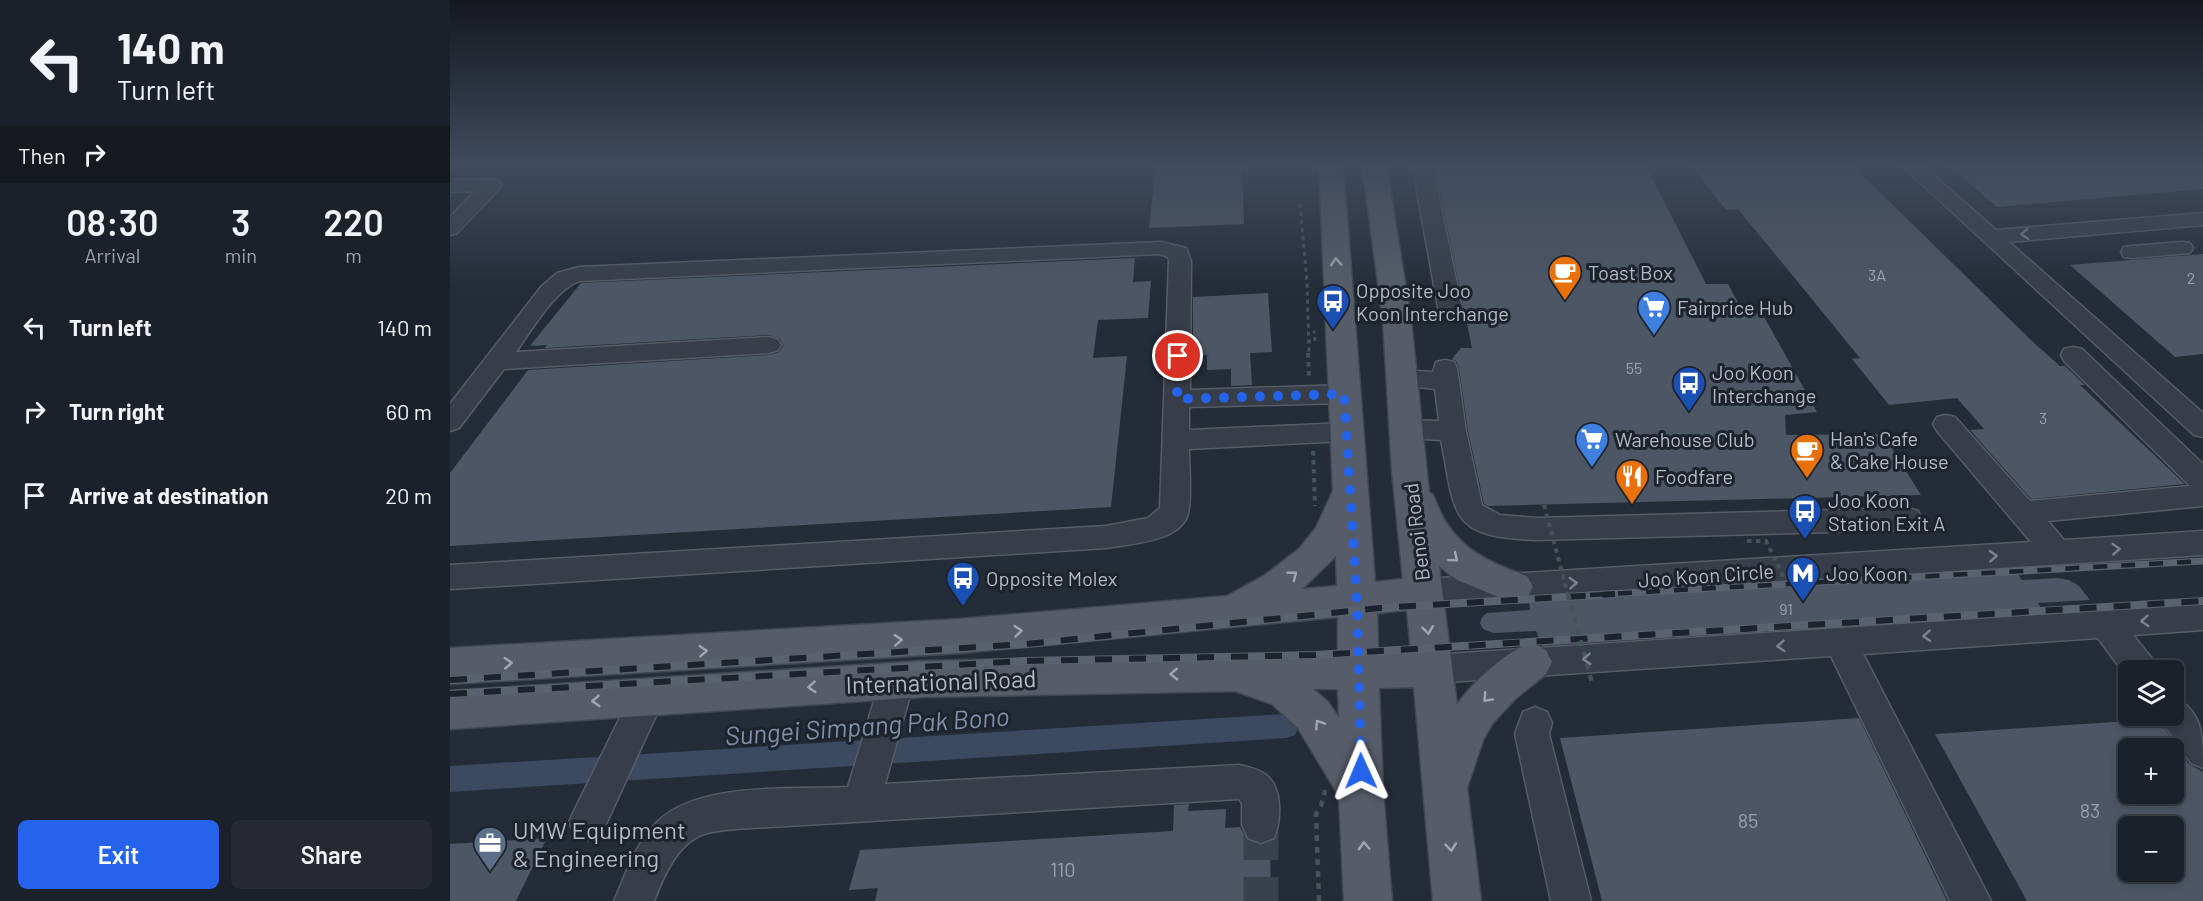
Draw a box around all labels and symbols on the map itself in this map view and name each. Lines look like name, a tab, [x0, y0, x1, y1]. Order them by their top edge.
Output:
one-way arrow	[2021, 227, 2030, 240]
cafe icon: Toast Box	[1547, 254, 1583, 301]
one-way arrow	[1330, 258, 1343, 267]
place label: Toast Box	[1588, 260, 1673, 284]
house number: 3A	[1868, 265, 1886, 284]
house number: 2	[2187, 268, 2195, 287]
place label: Opposite Joo Koon Interchange	[1356, 278, 1509, 325]
bus stop icon: Opposite Joo Koon Interchange	[1315, 283, 1351, 330]
supermarket icon: Fairprice Hub	[1636, 289, 1672, 336]
place label: Fairprice Hub	[1677, 295, 1793, 319]
pin	[1152, 330, 1203, 381]
house number: 55	[1626, 358, 1642, 377]
place label: Joo Koon Interchange	[1712, 360, 1816, 407]
bus stop icon: Joo Koon Interchange	[1671, 365, 1707, 412]
house number: 3	[2039, 408, 2047, 427]
supermarket icon: Warehouse Club	[1574, 421, 1610, 468]
place label: Han's Cafe & Cake House	[1830, 426, 1949, 473]
place label: Warehouse Club	[1615, 427, 1755, 451]
cafe icon: Han's Cafe & Cake House	[1789, 432, 1825, 479]
restaurant icon: Foodfare	[1614, 458, 1650, 505]
place label: Foodfare	[1655, 464, 1733, 488]
street label: Benoi Road	[1398, 482, 1434, 582]
place label: Joo Koon Station Exit A	[1828, 488, 1945, 535]
bus stop icon: Joo Koon Station Exit A	[1787, 493, 1823, 540]
one-way arrow	[2111, 543, 2120, 556]
one-way arrow	[1989, 550, 1998, 563]
one-way arrow	[1447, 551, 1458, 562]
metro station icon: Joo Koon	[1785, 555, 1821, 602]
street label: Joo Koon Circle	[1637, 558, 1775, 592]
bus stop icon: Opposite Molex	[945, 560, 981, 607]
place label: Joo Koon	[1826, 561, 1908, 585]
place label: Opposite Molex	[986, 566, 1118, 590]
one-way arrow	[1286, 571, 1297, 582]
one-way arrow	[1568, 577, 1577, 590]
house number: 91	[1779, 599, 1793, 618]
one-way arrow	[2140, 614, 2149, 627]
one-way arrow	[1013, 625, 1022, 638]
one-way arrow	[1422, 626, 1434, 635]
one-way arrow	[1923, 629, 1932, 642]
one-way arrow	[893, 634, 902, 647]
one-way arrow	[1777, 639, 1786, 652]
one-way arrow	[699, 645, 708, 658]
one-way arrow	[1582, 652, 1591, 665]
one-way arrow	[504, 657, 513, 670]
street label: International Road	[845, 663, 1037, 699]
one-way arrow	[1170, 667, 1179, 680]
one-way arrow	[807, 680, 816, 693]
one-way arrow	[1483, 691, 1494, 702]
one-way arrow	[592, 694, 601, 707]
water label: Sungei Simpang Pak Bono	[724, 700, 1010, 750]
one-way arrow	[1314, 720, 1326, 730]
position arrow	[1329, 739, 1393, 803]
house number: 83	[2080, 798, 2100, 822]
house number: 85	[1738, 808, 1758, 832]
place label: UMW Equipment & Engineering	[513, 815, 686, 872]
office icon: UMW Equipment & Engineering	[472, 825, 508, 872]
one-way arrow	[1358, 841, 1371, 850]
one-way arrow	[1444, 842, 1457, 851]
house number: 110	[1050, 857, 1076, 881]

